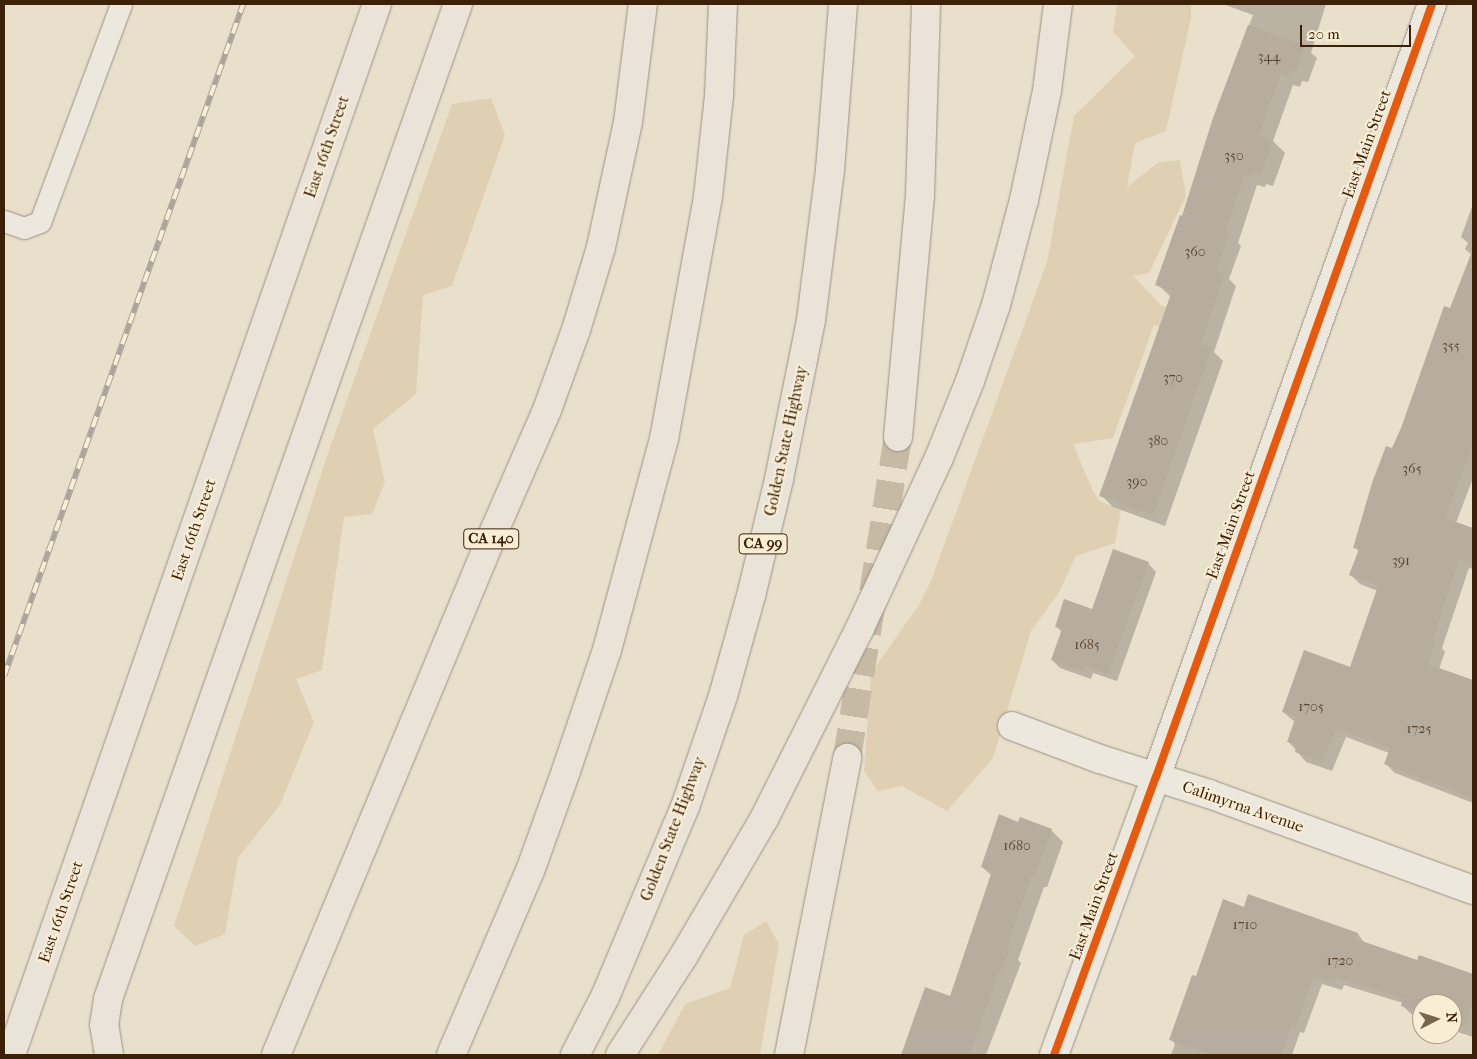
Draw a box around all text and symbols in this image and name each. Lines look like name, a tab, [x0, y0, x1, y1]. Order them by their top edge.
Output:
scale bar	[1302, 15, 1413, 47]
text: 20 m	[1308, 25, 1340, 43]
house number: 344	[1258, 49, 1280, 65]
street label: East Main Street	[1338, 87, 1396, 201]
street label: East 16th Street	[301, 93, 353, 201]
house number: 350	[1224, 148, 1244, 164]
house number: 360	[1184, 244, 1206, 260]
house number: 355	[1442, 338, 1460, 354]
street label: Golden State Highway	[761, 364, 811, 518]
house number: 370	[1163, 370, 1183, 386]
house number: 380	[1148, 433, 1168, 449]
house number: 365	[1402, 461, 1422, 477]
street label: East Main Street	[1202, 468, 1260, 582]
house number: 390	[1127, 474, 1147, 490]
street label: East 16th Street	[168, 476, 220, 584]
road number: CA 140	[462, 526, 520, 552]
road number: CA 99	[738, 532, 788, 556]
house number: 391	[1392, 553, 1410, 569]
house number: 1685	[1074, 637, 1100, 653]
house number: 1705	[1298, 699, 1324, 715]
house number: 1725	[1407, 721, 1431, 737]
street label: Golden State Highway	[637, 754, 709, 904]
street label: Calimyrna Avenue	[1180, 777, 1306, 837]
house number: 1680	[1003, 838, 1031, 854]
street label: East Main Street	[1065, 849, 1123, 963]
street label: East 16th Street	[35, 858, 87, 966]
house number: 1710	[1233, 917, 1257, 933]
house number: 1720	[1327, 953, 1353, 969]
north arrow	[1412, 994, 1462, 1044]
text: N	[1443, 1012, 1460, 1024]

